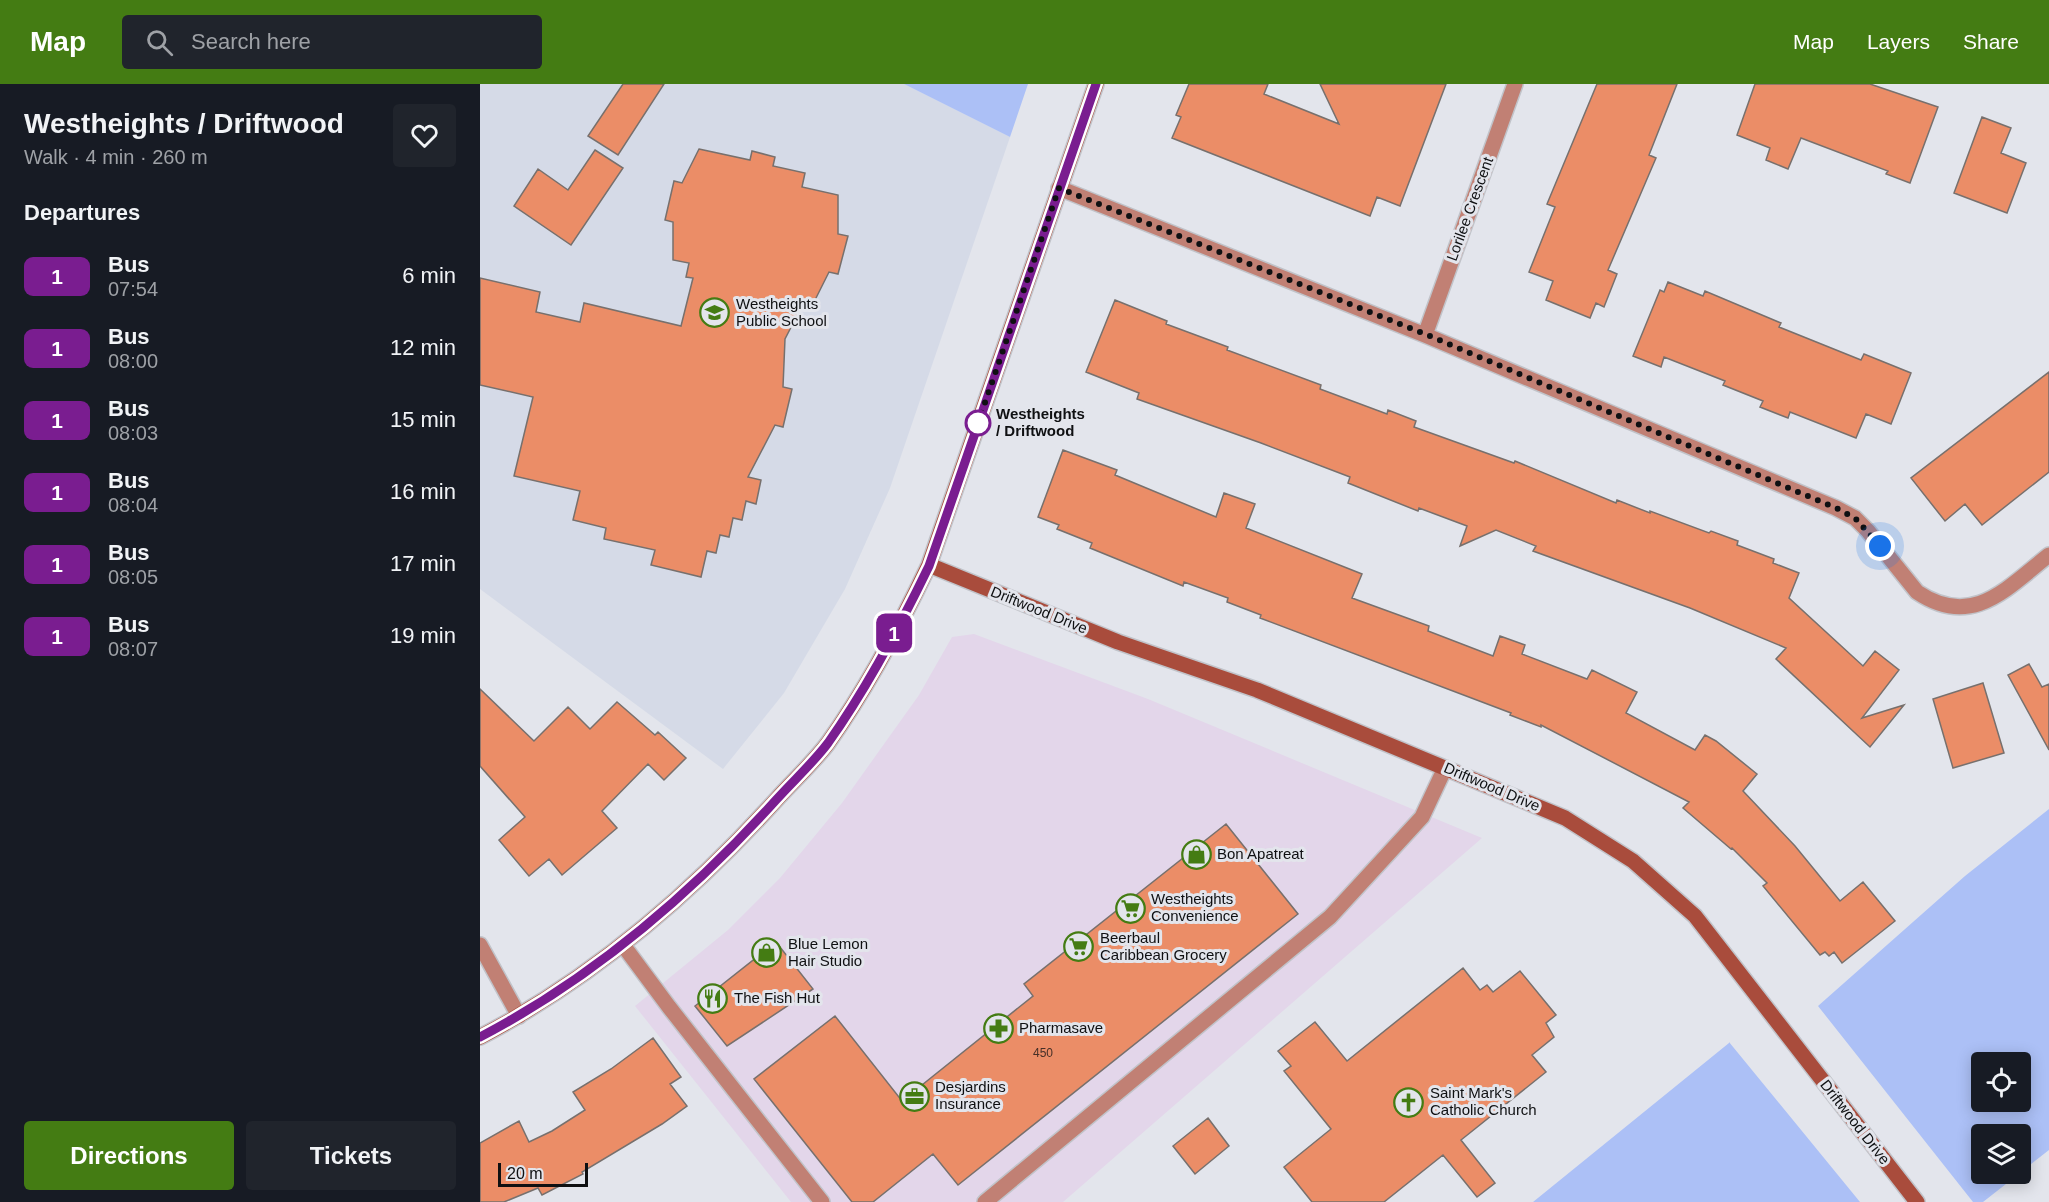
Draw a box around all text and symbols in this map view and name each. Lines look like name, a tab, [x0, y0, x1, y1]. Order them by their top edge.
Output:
search box	[122, 15, 542, 69]
text: Map	[30, 26, 86, 57]
icon: search	[143, 26, 176, 59]
text: Search here	[191, 29, 311, 54]
text: Map	[1793, 30, 1834, 53]
text: Layers	[1867, 30, 1930, 53]
text: Share	[1963, 30, 2019, 53]
button: heart	[393, 104, 456, 167]
text: Westheights / Driftwood	[24, 108, 344, 139]
text: Walk · 4 min · 260 m	[24, 146, 208, 168]
street label: Lorilee Crescent	[1443, 154, 1496, 263]
text: Departures	[24, 200, 140, 225]
text: Bus	[108, 252, 150, 277]
text: 6 min	[402, 263, 456, 288]
text: 1	[51, 265, 63, 288]
text: 07:54	[108, 278, 158, 300]
place label: Westheights Public School	[736, 295, 827, 329]
school or university icon: Westheights Public School	[699, 297, 731, 329]
text: Bus	[108, 324, 150, 349]
text: 12 min	[390, 335, 456, 360]
text: 1	[51, 337, 63, 360]
text: 08:00	[108, 350, 158, 372]
text: Bus	[108, 396, 150, 421]
place label: Westheights / Driftwood	[996, 405, 1085, 439]
text: 15 min	[390, 407, 456, 432]
text: 1	[51, 409, 63, 432]
marker: Westheights / Driftwood	[965, 410, 991, 436]
text: 08:03	[108, 422, 158, 444]
text: Bus	[108, 468, 150, 493]
text: 16 min	[390, 479, 456, 504]
text: 1	[51, 481, 63, 504]
text: 08:04	[108, 494, 158, 516]
your location	[1865, 531, 1895, 561]
text: Bus	[108, 540, 150, 565]
text: 17 min	[390, 551, 456, 576]
text: 1	[51, 553, 63, 576]
text: 08:05	[108, 566, 158, 588]
street label: Driftwood Drive	[988, 582, 1090, 637]
text: Bus	[108, 612, 150, 637]
line badge: 1	[874, 614, 914, 652]
text: 1	[888, 622, 900, 645]
text: 19 min	[390, 623, 456, 648]
text: 1	[51, 625, 63, 648]
text: 08:07	[108, 638, 158, 660]
street label: Driftwood Drive	[1442, 759, 1543, 814]
shop icon: Bon Apatreat	[1180, 838, 1212, 870]
place label: Bon Apatreat	[1217, 845, 1305, 862]
place label: Westheights Convenience	[1151, 890, 1239, 924]
supermarket icon: Westheights Convenience	[1114, 892, 1146, 924]
place label: Beerbaul Caribbean Grocery	[1100, 929, 1227, 963]
supermarket icon: Beerbaul Caribbean Grocery	[1063, 931, 1095, 963]
place label: Blue Lemon Hair Studio	[788, 935, 868, 969]
shop icon: Blue Lemon Hair Studio	[751, 937, 783, 969]
restaurant icon: The Fish Hut	[697, 982, 729, 1014]
place label: The Fish Hut	[734, 989, 821, 1006]
pharmacy icon: Pharmasave	[982, 1012, 1014, 1044]
place label: Pharmasave	[1019, 1019, 1103, 1036]
house number: 450	[1033, 1046, 1053, 1060]
map controls	[1971, 1052, 2031, 1184]
button: locate	[1971, 1052, 2031, 1112]
street label: Driftwood Drive	[1817, 1076, 1894, 1167]
place label: Desjardins Insurance	[935, 1078, 1006, 1112]
office icon: Desjardins Insurance	[898, 1080, 930, 1112]
place label: Saint Mark's Catholic Church	[1430, 1084, 1537, 1118]
church icon: Saint Mark's Catholic Church	[1393, 1086, 1425, 1118]
button: Directions	[24, 1121, 234, 1190]
button: Tickets	[246, 1121, 456, 1190]
button: layers	[1971, 1124, 2031, 1184]
scale bar	[498, 1160, 588, 1188]
text: 20 m	[507, 1165, 543, 1182]

